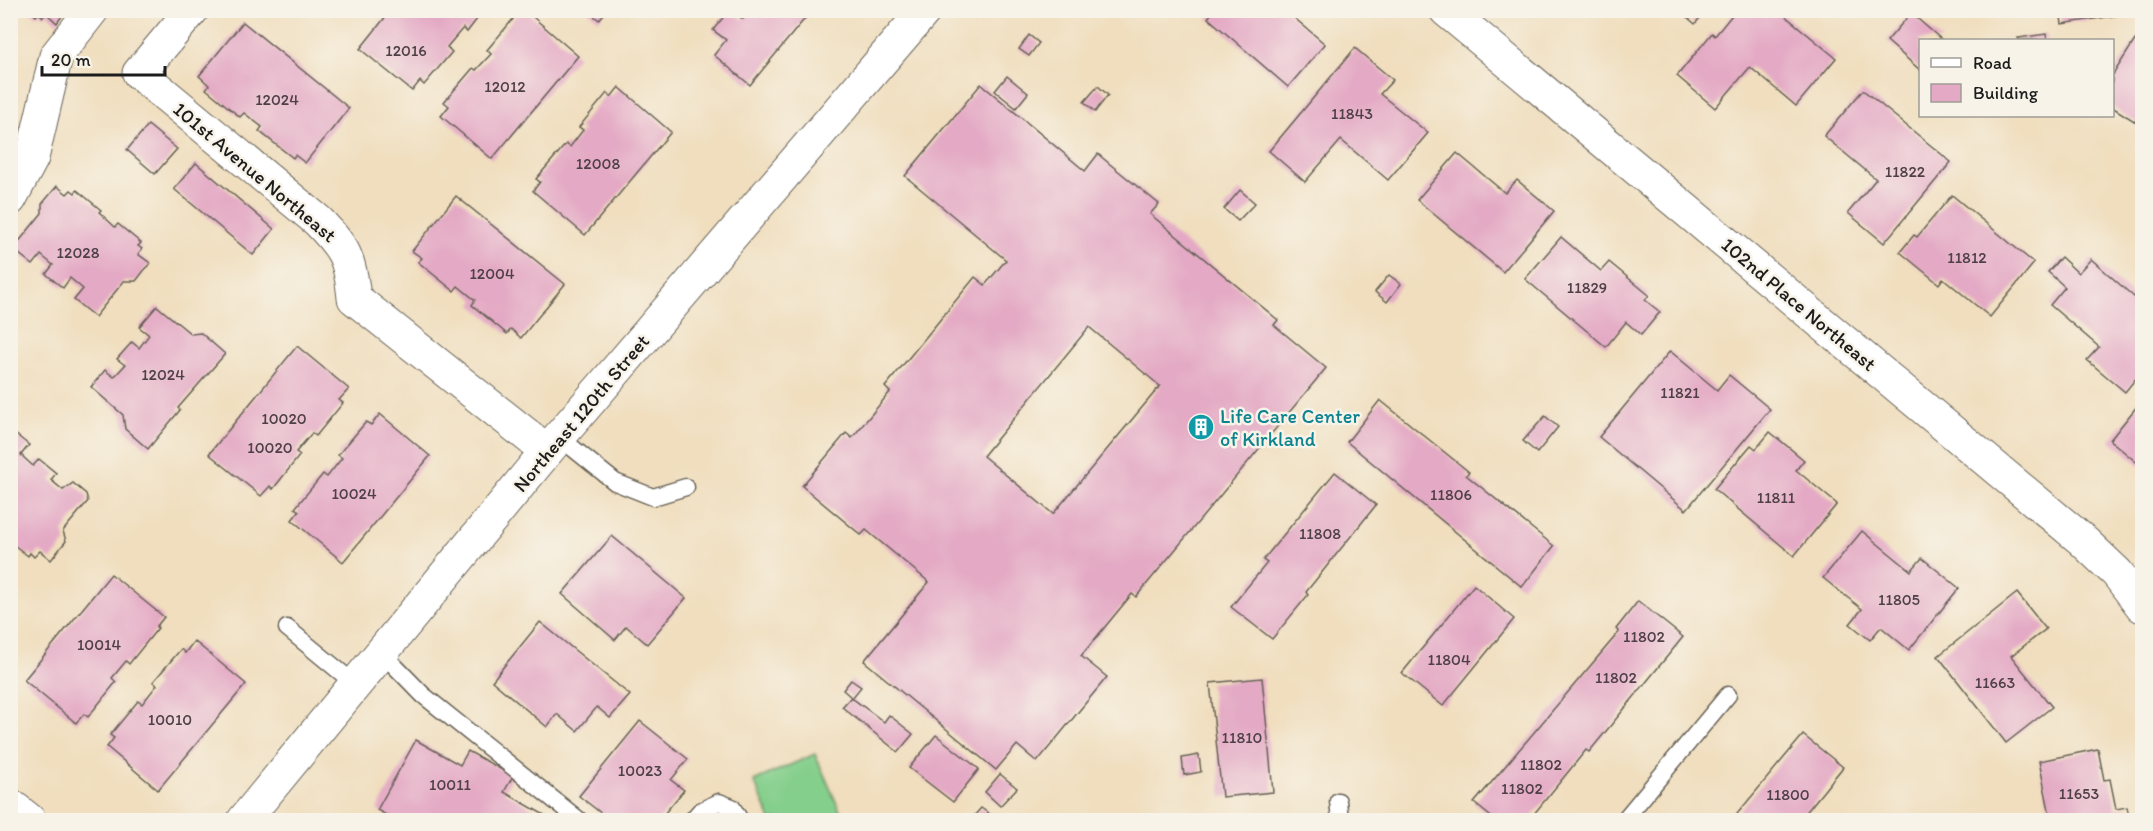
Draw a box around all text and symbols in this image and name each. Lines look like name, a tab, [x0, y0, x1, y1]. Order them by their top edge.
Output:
scale bar	[42, 39, 165, 77]
legend	[1919, 39, 2114, 117]
house number: 12016	[385, 41, 427, 60]
text: 20 m	[51, 49, 91, 71]
text: Road	[1973, 52, 2012, 74]
house number: 12012	[484, 77, 526, 96]
text: Building	[1973, 82, 2039, 104]
house number: 12024	[255, 90, 299, 109]
street label: 101st Avenue Northeast	[169, 97, 341, 247]
house number: 11843	[1331, 104, 1373, 123]
house number: 12008	[576, 154, 620, 173]
house number: 11822	[1885, 162, 1926, 181]
street label: 102nd Place Northeast	[1717, 232, 1881, 376]
house number: 12028	[57, 243, 100, 262]
house number: 11812	[1947, 248, 1987, 267]
house number: 12004	[469, 264, 515, 283]
house number: 11829	[1567, 278, 1607, 297]
street label: Northeast 120th Street	[508, 329, 654, 497]
house number: 12024	[141, 365, 185, 384]
house number: 11821	[1660, 383, 1700, 402]
place label: Life Care Center of Kirkland	[1220, 404, 1360, 451]
house number: 10020	[261, 409, 307, 428]
building icon: Life Care Center of Kirkland	[1186, 412, 1216, 442]
house number: 10020	[247, 438, 293, 457]
house number: 10024	[331, 484, 377, 503]
house number: 11806	[1430, 485, 1472, 504]
house number: 11811	[1757, 488, 1796, 507]
house number: 11808	[1299, 524, 1341, 543]
house number: 11805	[1878, 590, 1920, 609]
house number: 11802	[1623, 627, 1666, 646]
house number: 10014	[77, 635, 121, 654]
house number: 11804	[1427, 650, 1471, 669]
house number: 11802	[1595, 668, 1638, 687]
house number: 11663	[1975, 673, 2016, 692]
house number: 10010	[148, 710, 192, 729]
house number: 11810	[1222, 728, 1262, 747]
house number: 11802	[1520, 755, 1563, 774]
house number: 10023	[618, 761, 662, 780]
house number: 10011	[429, 775, 472, 794]
house number: 11802	[1501, 779, 1544, 798]
house number: 11653	[2059, 784, 2099, 803]
house number: 11800	[1766, 785, 1810, 804]

